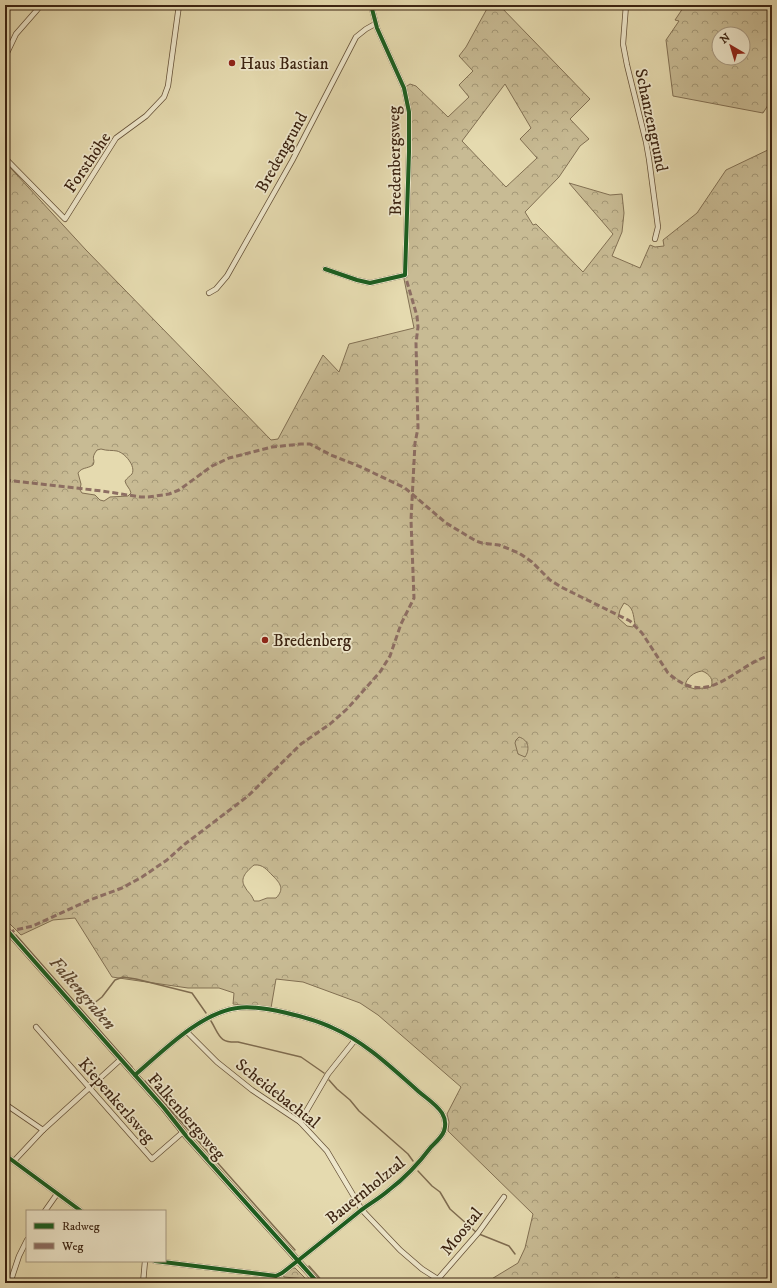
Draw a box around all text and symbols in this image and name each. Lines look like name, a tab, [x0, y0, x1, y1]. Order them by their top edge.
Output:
north arrow	[711, 26, 751, 66]
text: N	[718, 31, 733, 47]
place label: Haus Bastian	[240, 53, 329, 75]
marker: Haus Bastian	[227, 58, 237, 68]
street label: Schanzengrund	[629, 67, 673, 174]
street label: Bredenbergsweg	[383, 105, 407, 216]
street label: Bredengrund	[251, 108, 313, 197]
street label: Forsthöhe	[60, 128, 116, 197]
place label: Bredenberg	[273, 630, 352, 652]
marker: Bredenberg	[260, 635, 270, 645]
water label: Falkengraben	[44, 952, 120, 1035]
street label: Kiepenkerlsweg	[73, 1053, 160, 1149]
street label: Scheidebachtal	[231, 1054, 324, 1134]
street label: Falkenbergsweg	[143, 1069, 230, 1165]
street label: Bauernholztal	[322, 1152, 410, 1229]
street label: Moostal	[436, 1203, 488, 1260]
legend	[26, 1210, 166, 1262]
text: Radweg	[62, 1219, 100, 1234]
text: Weg	[61, 1239, 83, 1254]

